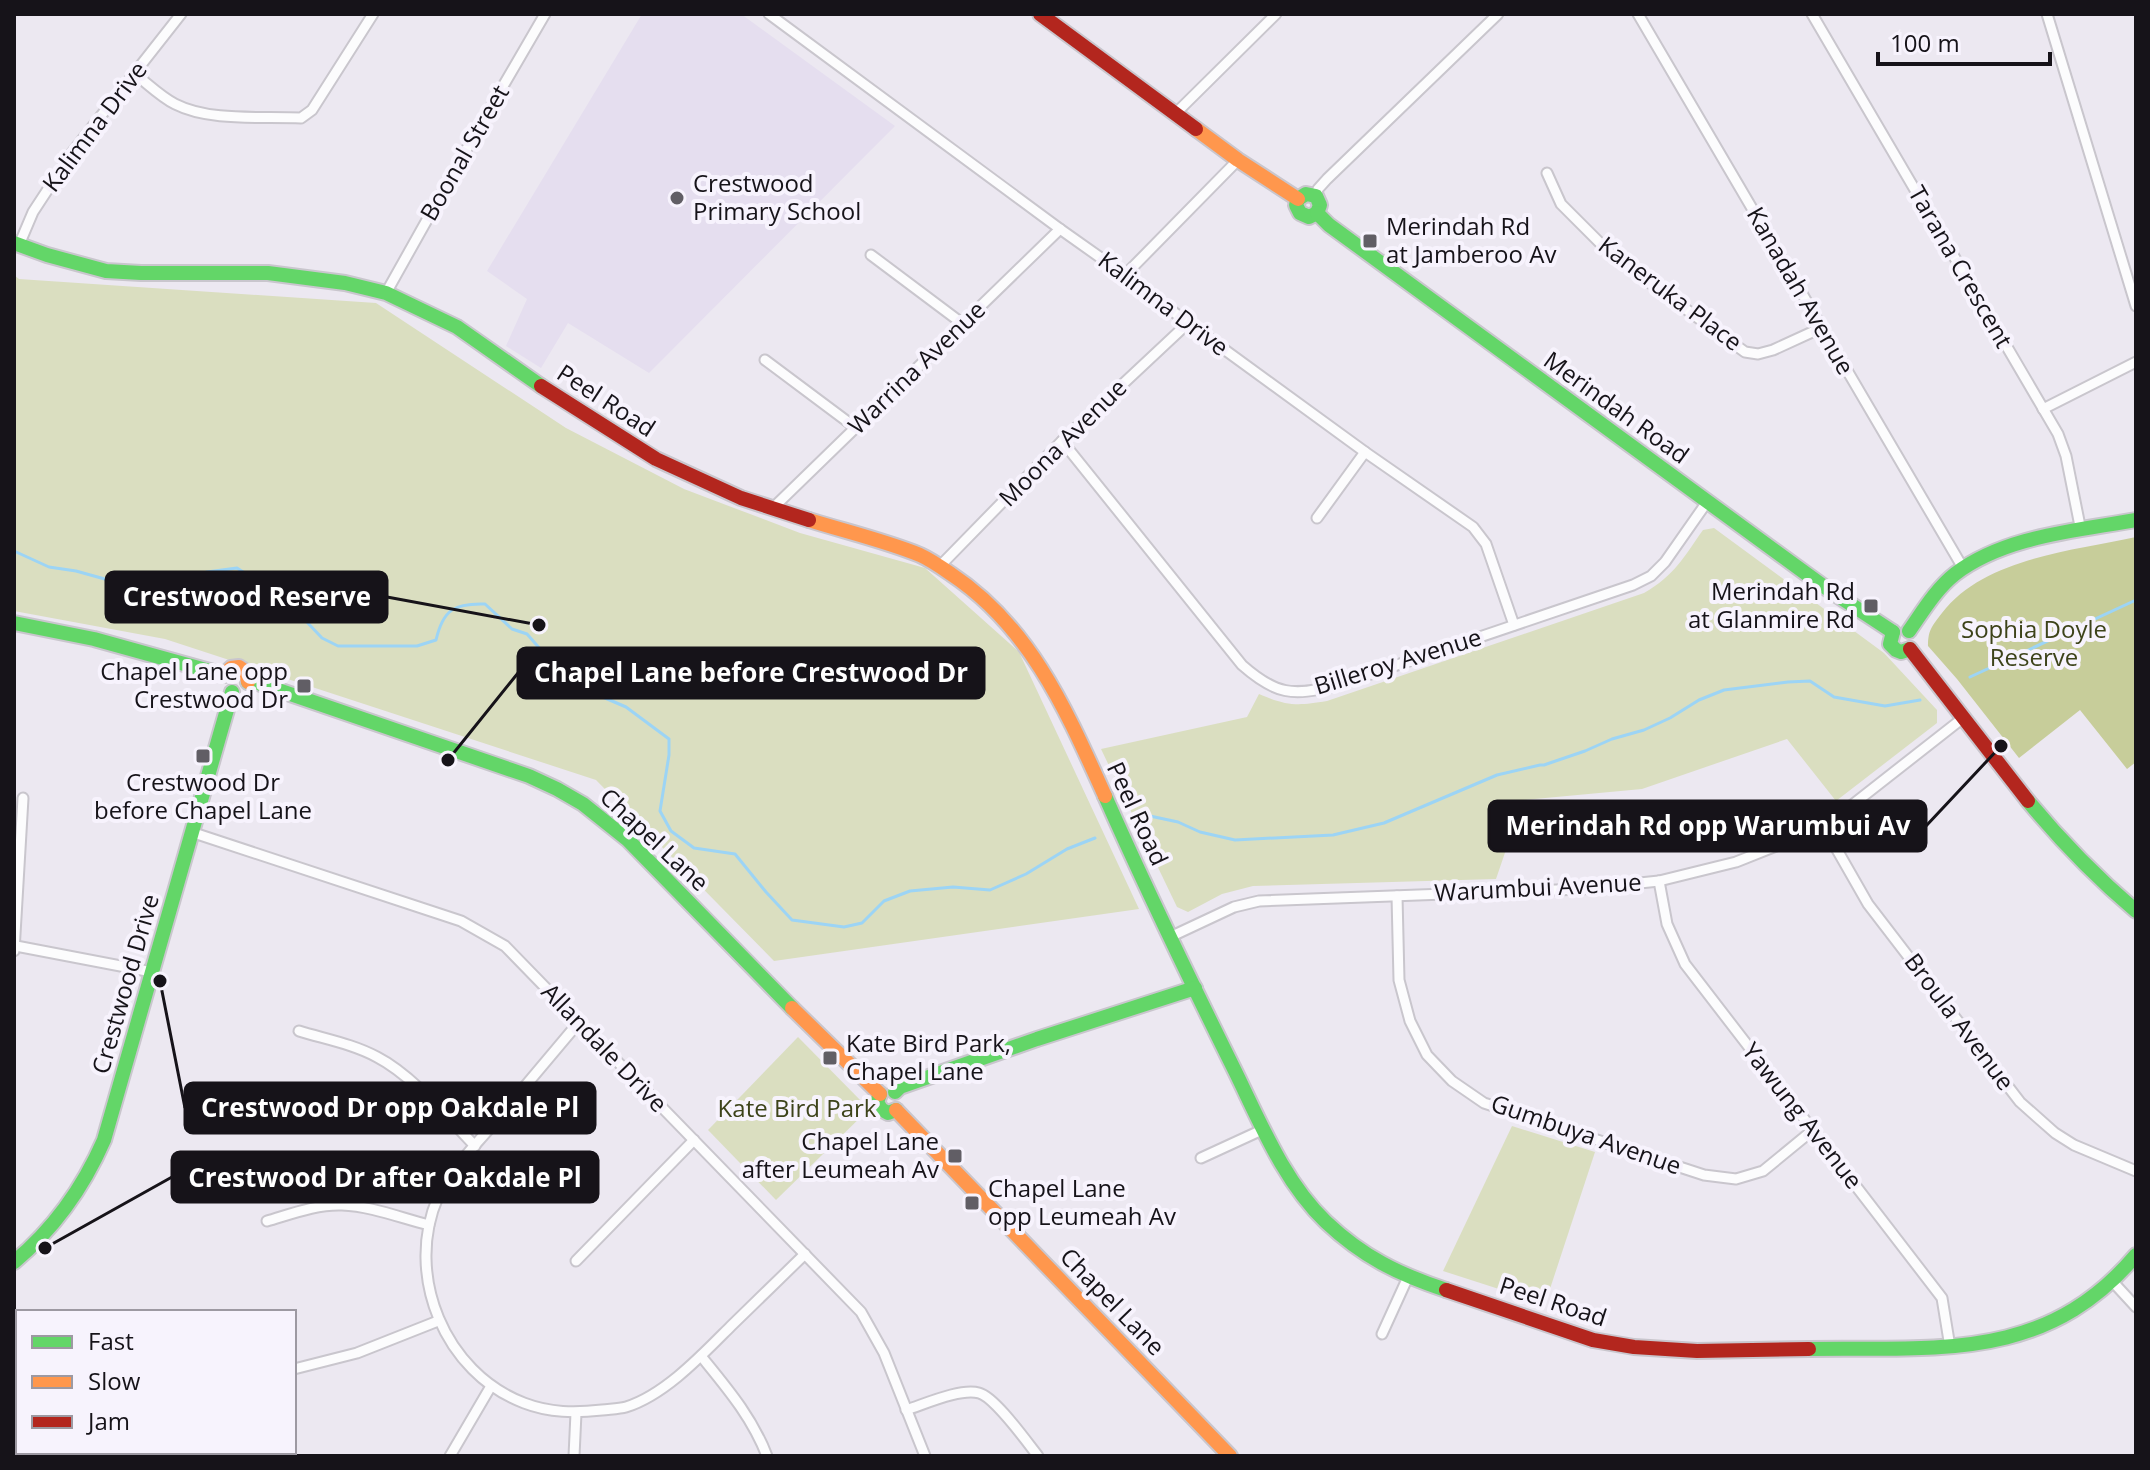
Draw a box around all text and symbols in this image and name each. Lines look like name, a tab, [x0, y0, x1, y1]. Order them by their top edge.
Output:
scale bar	[1878, 16, 2050, 66]
text: 100 m	[1890, 26, 1960, 59]
street label: Kalimna Drive	[34, 54, 154, 198]
street label: Boonal Street	[411, 78, 516, 226]
place label: Crestwood Primary School	[693, 166, 861, 227]
street label: Tarana Crescent	[1901, 179, 2021, 353]
marker: Crestwood Primary School	[668, 189, 686, 207]
street label: Kanadah Avenue	[1740, 200, 1863, 380]
place label: Merindah Rd at Jamberoo Av	[1386, 209, 1556, 270]
street label: Kaneruka Place	[1592, 228, 1749, 358]
marker: Merindah Rd at Jamberoo Av	[1361, 232, 1379, 250]
street label: Kalimna Drive	[1092, 243, 1236, 363]
street label: Warrina Avenue	[840, 293, 992, 441]
street label: Merindah Road	[1538, 343, 1696, 471]
street label: Peel Road	[551, 356, 662, 444]
street label: Moona Avenue	[991, 371, 1133, 513]
callout: Crestwood Reserve	[106, 572, 387, 622]
place label: Merindah Rd at Glanmire Rd	[1688, 574, 1855, 635]
text: Crestwood Reserve	[123, 578, 371, 614]
marker: Merindah Rd at Glanmire Rd	[1862, 597, 1880, 615]
park label: Sophia Doyle Reserve	[1961, 612, 2107, 673]
street label: Billeroy Avenue	[1310, 619, 1485, 702]
callout: Chapel Lane before Crestwood Dr	[518, 648, 984, 698]
place label: Chapel Lane opp Crestwood Dr	[100, 654, 288, 715]
text: Chapel Lane before Crestwood Dr	[534, 654, 968, 690]
marker: Chapel Lane opp Crestwood Dr	[295, 677, 313, 695]
marker: Crestwood Dr before Chapel Lane	[194, 747, 212, 765]
street label: Peel Road	[1100, 756, 1177, 871]
place label: Crestwood Dr before Chapel Lane	[94, 765, 312, 826]
street label: Chapel Lane	[593, 780, 717, 898]
callout: Merindah Rd opp Warumbui Av	[1489, 801, 1926, 851]
text: Merindah Rd opp Warumbui Av	[1505, 807, 1911, 843]
street label: Warumbui Avenue	[1433, 865, 1642, 908]
street label: Crestwood Drive	[83, 890, 166, 1077]
street label: Broula Avenue	[1898, 946, 2023, 1096]
street label: Allandale Drive	[535, 975, 675, 1119]
place label: Kate Bird Park, Chapel Lane	[846, 1026, 1011, 1087]
street label: Yawung Avenue	[1736, 1035, 1871, 1195]
marker: Kate Bird Park, Chapel Lane	[821, 1049, 839, 1067]
callout: Crestwood Dr opp Oakdale Pl	[185, 1083, 595, 1133]
street label: Gumbuya Avenue	[1487, 1086, 1686, 1182]
text: Crestwood Dr opp Oakdale Pl	[201, 1089, 579, 1125]
park label: Kate Bird Park	[718, 1091, 877, 1124]
place label: Chapel Lane after Leumeah Av	[742, 1124, 939, 1185]
marker: Chapel Lane after Leumeah Av	[946, 1147, 964, 1165]
callout: Crestwood Dr after Oakdale Pl	[172, 1152, 598, 1202]
text: Crestwood Dr after Oakdale Pl	[188, 1159, 582, 1195]
place label: Chapel Lane opp Leumeah Av	[988, 1171, 1176, 1232]
marker: Chapel Lane opp Leumeah Av	[963, 1194, 981, 1212]
street label: Chapel Lane	[1053, 1240, 1173, 1362]
street label: Peel Road	[1496, 1268, 1611, 1333]
legend	[16, 1310, 296, 1454]
text: Fast	[88, 1324, 134, 1357]
text: Slow	[88, 1364, 141, 1397]
text: Jam	[86, 1404, 130, 1437]

